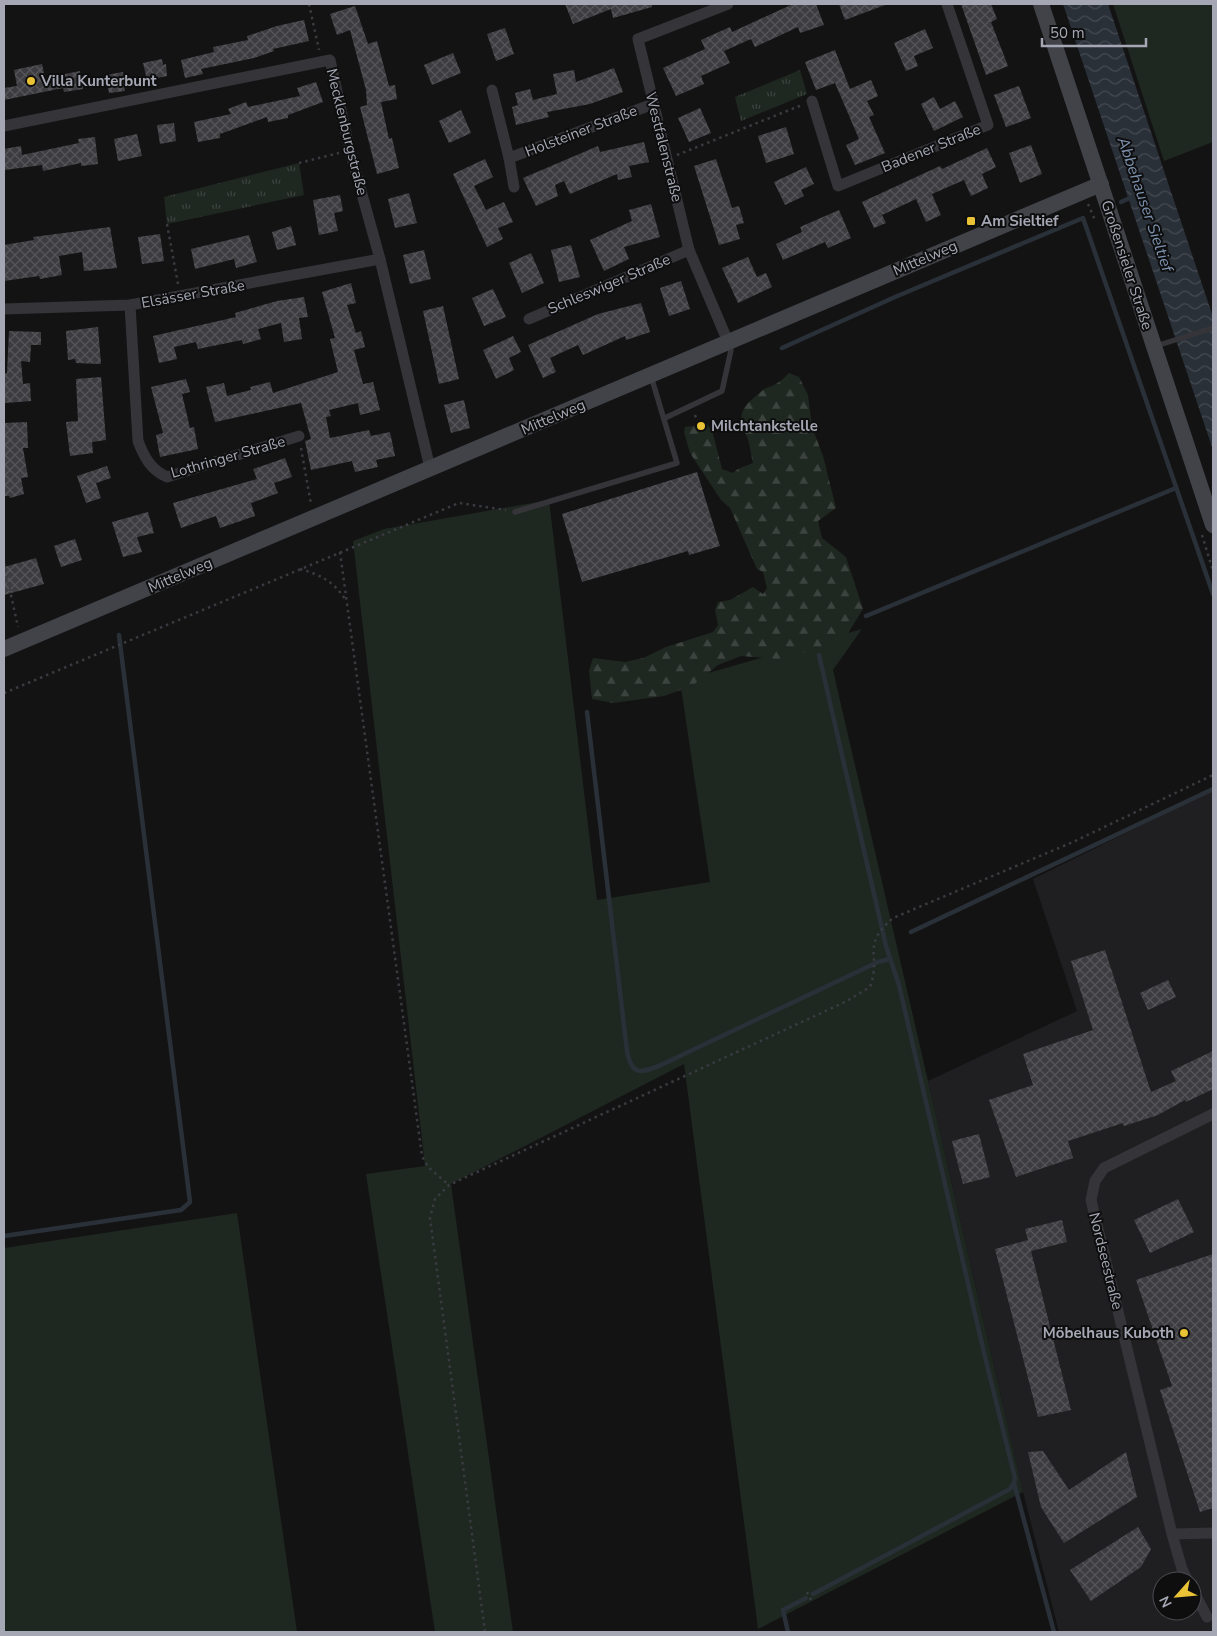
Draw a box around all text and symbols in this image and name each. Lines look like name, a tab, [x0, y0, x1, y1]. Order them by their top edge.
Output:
scale bar	[1042, 15, 1146, 47]
text: 50 m	[1050, 23, 1085, 43]
street label: Mecklenburgstraße	[322, 66, 372, 198]
place label: Villa Kunterbunt	[40, 71, 157, 91]
marker: Villa Kunterbunt	[25, 75, 37, 87]
street label: Westfalenstraße	[641, 90, 687, 204]
street label: Holsteiner Straße	[522, 100, 640, 162]
street label: Badener Straße	[878, 119, 984, 177]
water label: Abbehauser Sieltief	[1111, 133, 1179, 276]
street label: Großensieler Straße	[1097, 198, 1157, 332]
place label: Am Sieltief	[981, 211, 1059, 231]
marker: Am Sieltief	[965, 215, 977, 227]
street label: Mittelweg	[890, 235, 960, 281]
street label: Schleswiger Straße	[545, 249, 673, 319]
street label: Elsässer Straße	[140, 275, 246, 313]
street label: Mittelweg	[518, 394, 588, 440]
place label: Milchtankstelle	[711, 416, 818, 436]
marker: Milchtankstelle	[695, 420, 707, 432]
street label: Lothringer Straße	[168, 431, 288, 483]
street label: Mittelweg	[145, 552, 215, 598]
street label: Nordseestraße	[1084, 1210, 1128, 1312]
place label: Möbelhaus Kuboth	[1043, 1323, 1174, 1343]
marker: Möbelhaus Kuboth	[1178, 1327, 1190, 1339]
north arrow	[1152, 1571, 1202, 1621]
text: N	[1155, 1593, 1177, 1611]

